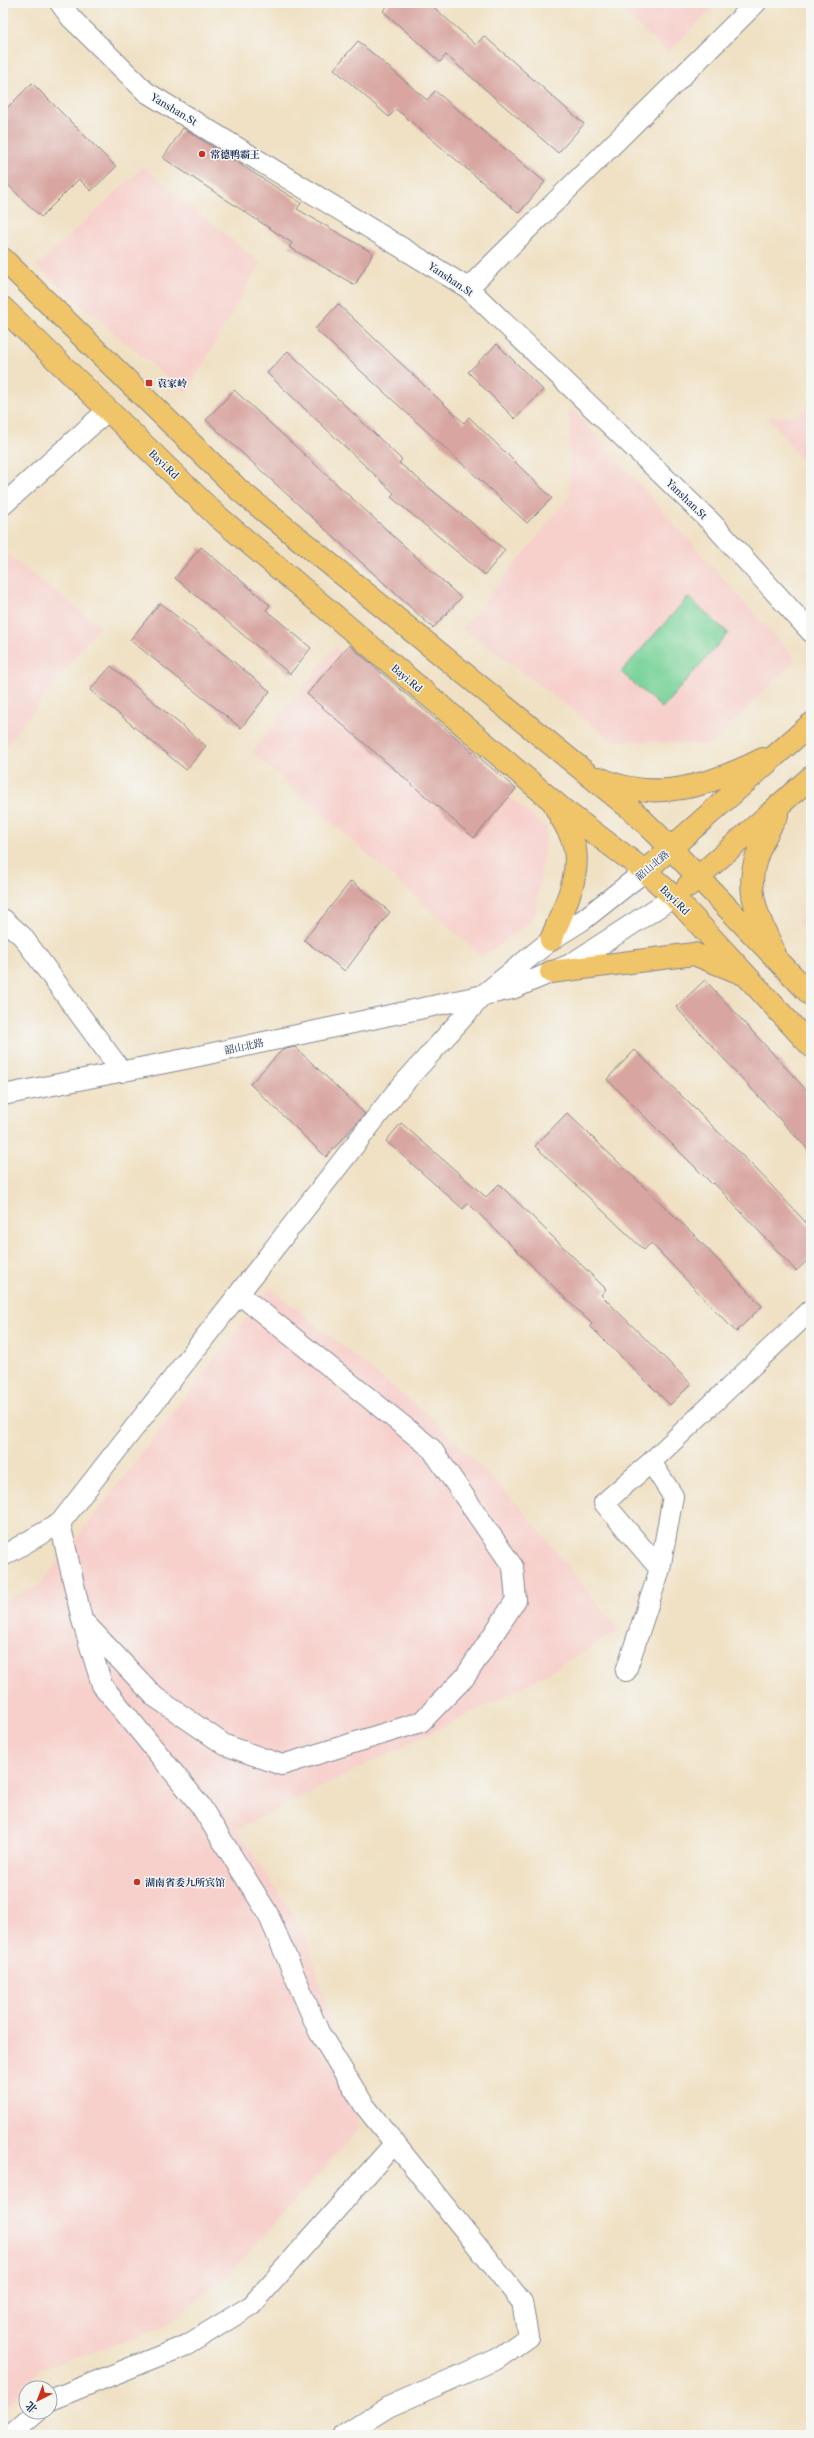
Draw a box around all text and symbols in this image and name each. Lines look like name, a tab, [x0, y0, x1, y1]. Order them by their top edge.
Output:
street label: Yanshan.St	[147, 90, 200, 129]
place label: 常德鸭霸王	[210, 148, 260, 161]
marker: 常德鸭霸王	[197, 149, 207, 159]
street label: Yanshan.St	[425, 259, 476, 300]
place label: 袁家岭	[157, 377, 187, 390]
marker: 袁家岭	[144, 378, 154, 388]
street label: Bayi.Rd	[146, 447, 181, 482]
street label: Yanshan.St	[663, 476, 710, 522]
street label: Bayi.Rd	[388, 662, 425, 695]
street label: 韶山北路	[633, 848, 672, 883]
street label: Bayi.Rd	[657, 883, 692, 918]
street label: 韶山北路	[223, 1036, 265, 1057]
place label: 湖南省委九所宾馆	[145, 1876, 225, 1889]
marker: 湖南省委九所宾馆	[132, 1877, 142, 1887]
north arrow	[18, 2380, 58, 2420]
text: 北	[23, 2399, 40, 2416]

